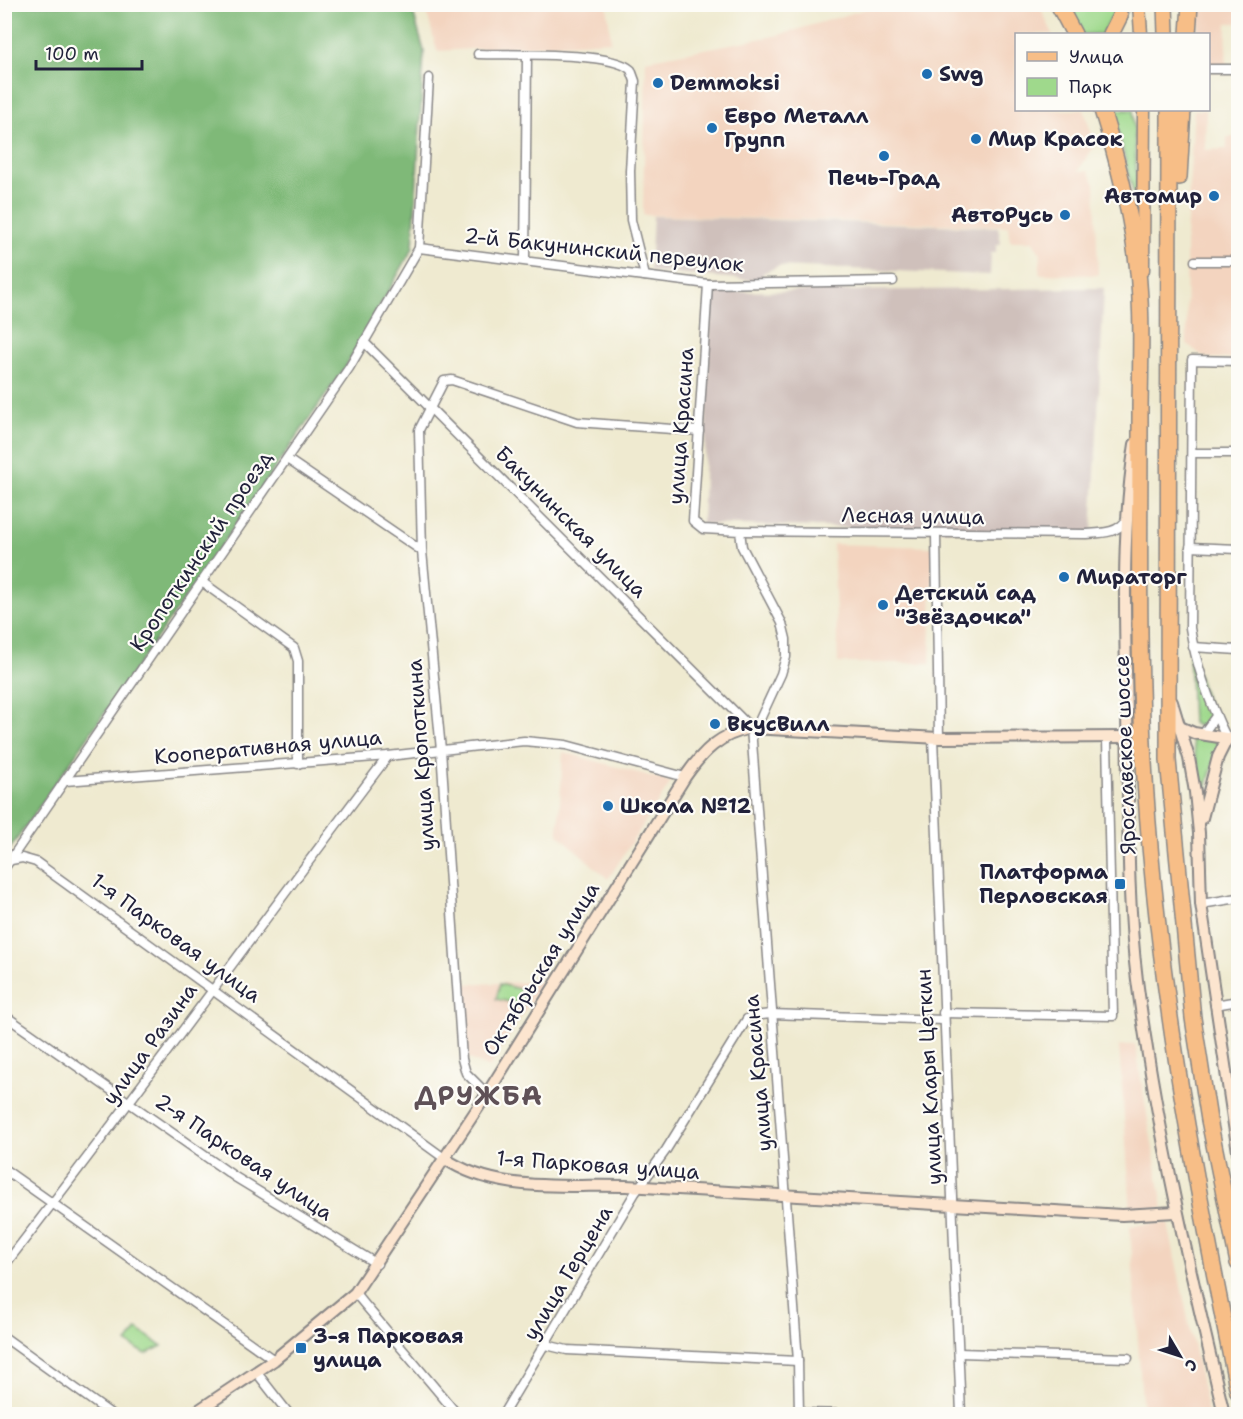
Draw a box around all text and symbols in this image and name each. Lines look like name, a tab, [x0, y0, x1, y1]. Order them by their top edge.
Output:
scale bar	[36, 33, 142, 71]
legend	[1015, 33, 1210, 111]
text: 100 m	[45, 42, 99, 66]
text: Улица	[1069, 45, 1123, 69]
place label: Swg	[939, 60, 983, 88]
marker: Swg	[920, 67, 934, 81]
place label: Demmoksi	[670, 69, 780, 97]
text: Парк	[1069, 75, 1112, 99]
marker: Demmoksi	[651, 76, 665, 90]
place label: Евро Металл Групп	[724, 102, 869, 154]
marker: Евро Металл Групп	[705, 121, 719, 135]
place label: Мир Красок	[988, 125, 1123, 153]
marker: Мир Красок	[969, 132, 983, 146]
marker: Печь-Град	[877, 149, 891, 163]
place label: Печь-Град	[828, 164, 940, 192]
place label: Автомир	[1104, 182, 1202, 210]
marker: Автомир	[1207, 189, 1221, 203]
place label: АвтоРусь	[951, 201, 1053, 229]
marker: АвтоРусь	[1058, 208, 1072, 222]
street label: 2-й Бакунинский переулок	[463, 221, 745, 279]
street label: улица Красина	[662, 347, 700, 505]
street label: Бакунинская улица	[489, 440, 653, 604]
street label: Кропоткинский проезд	[123, 445, 279, 657]
street label: Лесная улица	[841, 501, 985, 531]
place label: Мираторг	[1076, 563, 1187, 591]
marker: Мираторг	[1057, 570, 1071, 584]
place label: Детский сад "Звёздочка"	[895, 579, 1036, 631]
marker: Детский сад "Звёздочка"	[876, 598, 890, 612]
street label: Ярославское шоссе	[1108, 655, 1142, 855]
street label: улица Кропоткина	[400, 658, 442, 852]
place label: ВкусВилл	[727, 710, 830, 738]
marker: ВкусВилл	[708, 717, 722, 731]
street label: Кооперативная улица	[153, 723, 383, 771]
place label: Школа №12	[620, 792, 751, 820]
marker: Школа №12	[601, 799, 615, 813]
place label: Платформа Перловская	[979, 858, 1109, 910]
street label: 1-я Парковая улица	[85, 867, 267, 1009]
street label: Октябрьская улица	[476, 877, 606, 1061]
marker: Платформа Перловская	[1113, 877, 1127, 891]
street label: улица Клары Цеткин	[909, 968, 949, 1186]
street label: улица Разина	[96, 977, 204, 1111]
street label: улица Красина	[737, 993, 779, 1153]
district label: ДРУЖБА	[415, 1077, 543, 1114]
street label: 2-я Парковая улица	[150, 1087, 338, 1227]
street label: 1-я Парковая улица	[495, 1144, 701, 1186]
street label: улица Герцена	[517, 1200, 619, 1346]
place label: 3-я Парковая улица	[313, 1322, 464, 1374]
north arrow	[1150, 1326, 1210, 1386]
marker: 3-я Парковая улица	[294, 1341, 308, 1355]
text: С	[1180, 1355, 1203, 1376]

